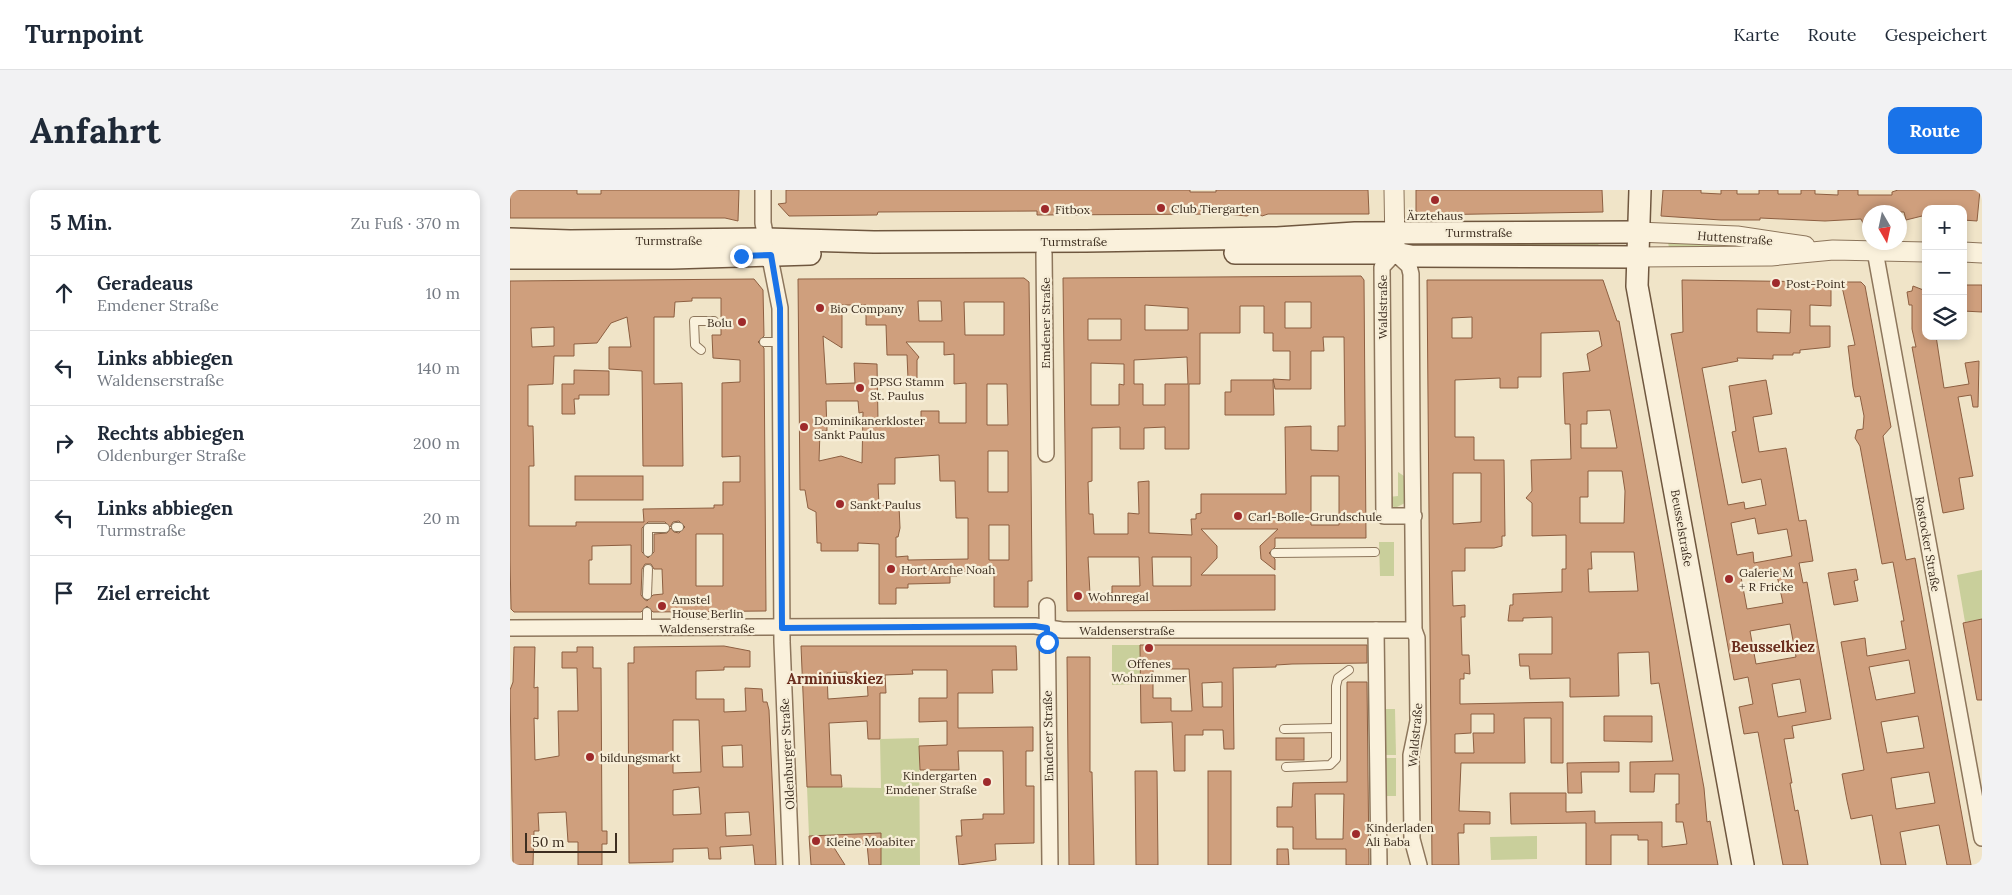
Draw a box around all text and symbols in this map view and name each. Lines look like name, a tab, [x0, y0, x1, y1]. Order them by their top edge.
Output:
text: Turnpoint	[25, 19, 143, 50]
text: Karte	[1733, 23, 1779, 46]
text: Route	[1807, 23, 1857, 46]
text: Gespeichert	[1885, 23, 1987, 46]
button: Route	[1888, 107, 1982, 154]
text: Anfahrt	[30, 108, 161, 153]
marker: Ärztehaus	[1429, 194, 1441, 206]
place label: Club Tiergarten	[1171, 201, 1259, 216]
place label: Fitbox	[1055, 202, 1091, 217]
marker: Club Tiergarten	[1155, 202, 1167, 214]
marker: Fitbox	[1039, 203, 1051, 215]
north arrow	[1862, 205, 1907, 250]
map controls	[1922, 205, 1967, 340]
button: +	[1922, 205, 1967, 250]
place label: Ärztehaus	[1406, 208, 1463, 223]
text: 5 Min.	[50, 209, 112, 236]
text: Zu Fuß · 370 m	[351, 213, 460, 233]
street label: Turmstraße	[1446, 225, 1513, 240]
street label: Huttenstraße	[1697, 228, 1774, 248]
street label: Turmstraße	[636, 233, 703, 248]
street label: Turmstraße	[1041, 234, 1108, 249]
route end	[730, 245, 753, 268]
button: −	[1922, 250, 1967, 295]
text: Geradeaus	[97, 271, 193, 295]
street label: Waldstraße	[1375, 274, 1390, 339]
place label: Post-Point	[1786, 276, 1846, 291]
street label: Emdener Straße	[1038, 277, 1053, 369]
marker: Post-Point	[1770, 277, 1782, 289]
icon: ahead	[50, 279, 78, 307]
text: 10 m	[426, 283, 460, 303]
text: Emdener Straße	[97, 295, 219, 315]
button: layers	[1922, 295, 1967, 340]
place label: Bio Company	[830, 301, 905, 316]
marker: Bio Company	[814, 302, 826, 314]
place label: Bolu	[707, 315, 732, 330]
marker: Bolu	[736, 316, 748, 328]
text: Links abbiegen	[97, 346, 233, 370]
icon: left	[50, 354, 78, 382]
text: 140 m	[417, 358, 460, 378]
text: Waldenserstraße	[97, 370, 224, 390]
place label: DPSG Stamm St. Paulus	[870, 374, 945, 403]
marker: DPSG Stamm St. Paulus	[854, 382, 866, 394]
place label: Dominikanerkloster Sankt Paulus	[814, 413, 926, 442]
text: Rechts abbiegen	[97, 421, 244, 445]
marker: Dominikanerkloster Sankt Paulus	[798, 421, 810, 433]
icon: right	[50, 429, 78, 457]
text: 200 m	[413, 433, 460, 453]
text: Oldenburger Straße	[97, 445, 246, 465]
street label: Beusselstraße	[1668, 488, 1696, 568]
street label: Rostocker Straße	[1912, 495, 1944, 593]
text: Links abbiegen	[97, 496, 233, 520]
place label: Sankt Paulus	[850, 497, 921, 512]
marker: Sankt Paulus	[834, 498, 846, 510]
icon: left	[50, 504, 78, 532]
text: 20 m	[423, 508, 460, 528]
place label: Carl-Bolle-Grundschule	[1248, 509, 1383, 524]
marker: Carl-Bolle-Grundschule	[1232, 510, 1244, 522]
text: Turmstraße	[97, 520, 186, 540]
place label: Hort Arche Noah	[901, 562, 995, 577]
marker: Hort Arche Noah	[885, 563, 897, 575]
place label: Galerie M + R Fricke	[1739, 565, 1794, 594]
marker: Galerie M + R Fricke	[1723, 573, 1735, 585]
icon: arrive	[50, 579, 78, 607]
text: Ziel erreicht	[97, 581, 210, 605]
place label: Wohnregal	[1088, 589, 1149, 604]
marker: Wohnregal	[1072, 590, 1084, 602]
place label: Amstel House Berlin	[671, 592, 744, 621]
marker: Amstel House Berlin	[656, 600, 668, 612]
street label: Waldenserstraße	[659, 621, 755, 636]
street label: Waldenserstraße	[1079, 623, 1175, 638]
route start	[1036, 631, 1059, 654]
district label: Beusselkiez	[1731, 637, 1815, 656]
marker: Offenes Wohnzimmer	[1143, 642, 1155, 654]
place label: Offenes Wohnzimmer	[1111, 656, 1188, 685]
district label: Arminiuskiez	[787, 669, 884, 688]
street label: Emdener Straße	[1040, 690, 1056, 782]
street label: Oldenburger Straße	[777, 697, 797, 810]
street label: Waldstraße	[1405, 702, 1425, 768]
place label: bildungsmarkt	[600, 750, 681, 765]
marker: bildungsmarkt	[584, 751, 596, 763]
place label: Kindergarten Emdener Straße	[886, 768, 977, 797]
marker: Kindergarten Emdener Straße	[981, 776, 993, 788]
place label: Kinderladen Ali Baba	[1365, 820, 1434, 849]
marker: Kinderladen Ali Baba	[1350, 828, 1362, 840]
scale bar	[525, 830, 618, 853]
text: 50 m	[532, 833, 565, 851]
place label: Kleine Moabiter	[826, 834, 916, 849]
marker: Kleine Moabiter	[810, 835, 822, 847]

